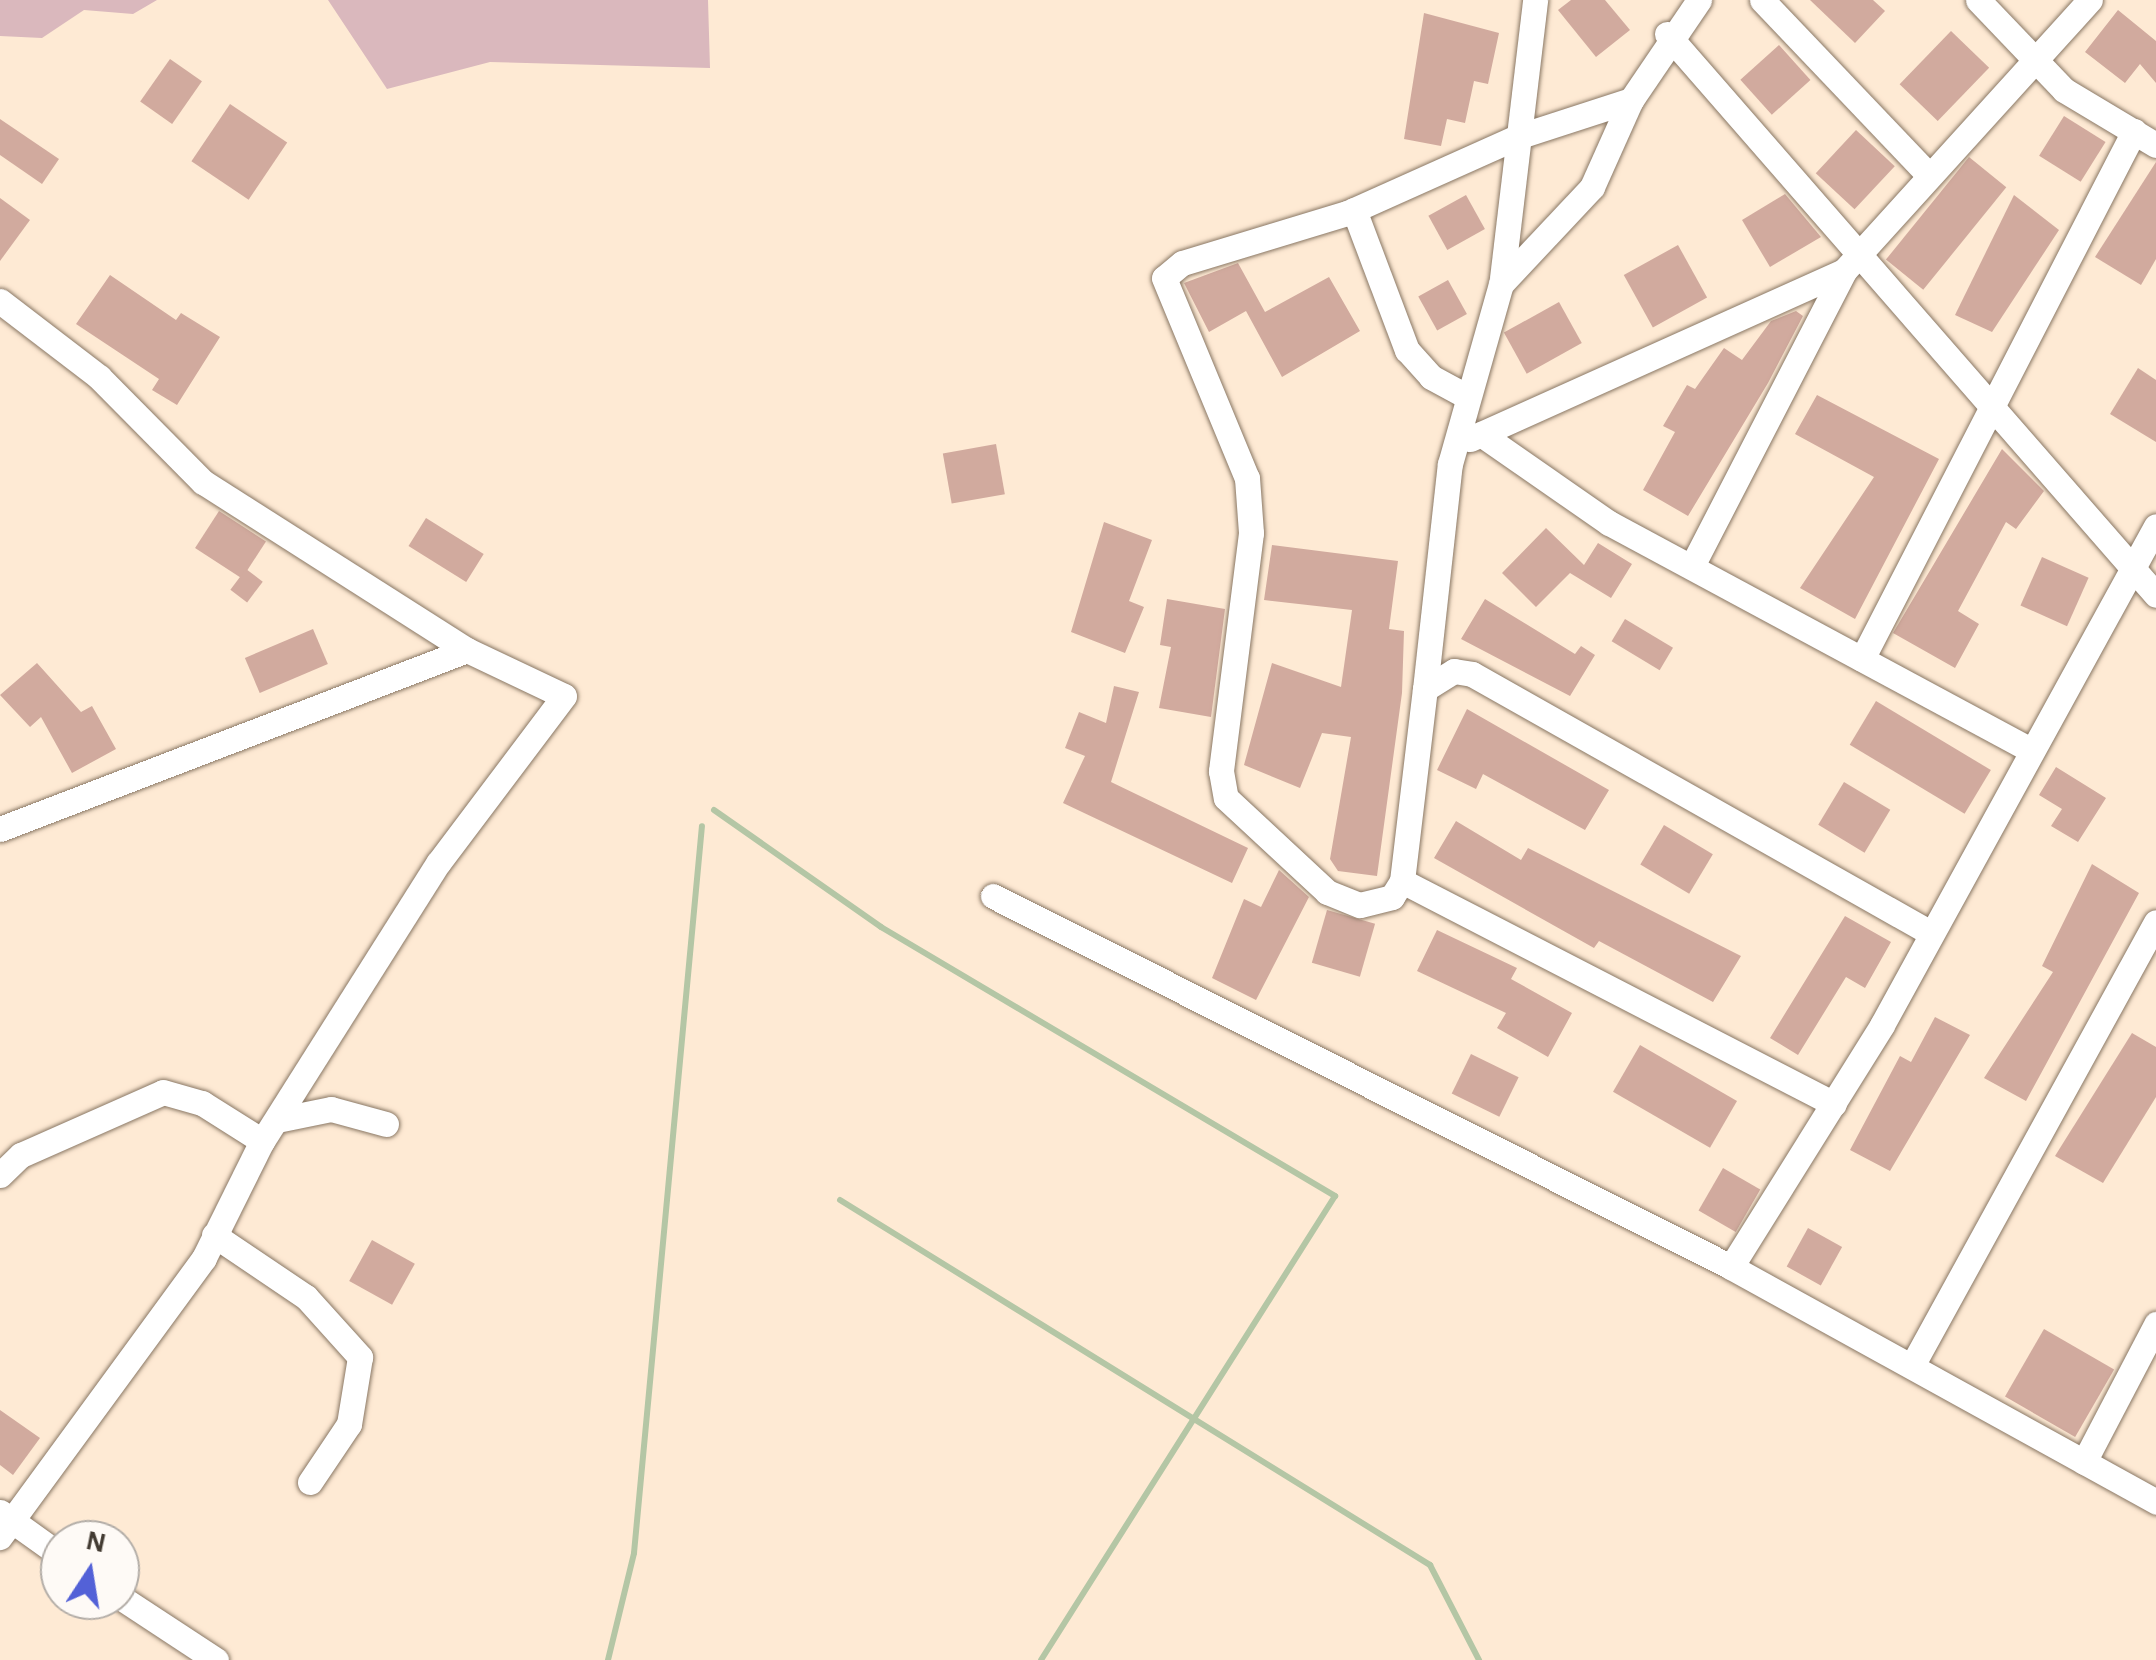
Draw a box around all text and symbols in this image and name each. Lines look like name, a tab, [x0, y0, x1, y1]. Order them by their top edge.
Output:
north arrow	[40, 1520, 140, 1620]
text: N	[83, 1527, 108, 1558]

